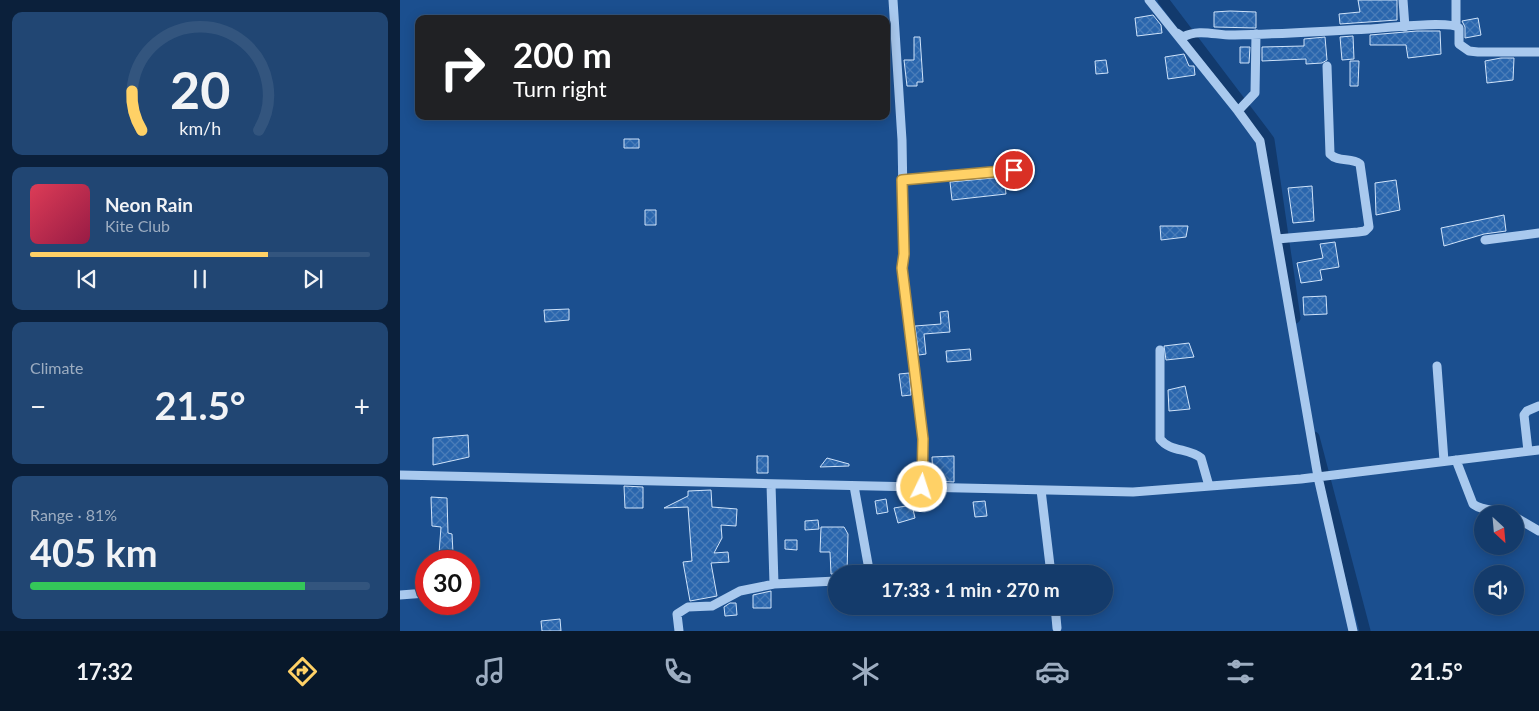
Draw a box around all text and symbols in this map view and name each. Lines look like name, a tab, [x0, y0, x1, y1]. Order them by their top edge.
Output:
text: 200 m	[513, 33, 612, 75]
icon: right	[430, 35, 495, 100]
text: 20	[170, 58, 230, 120]
text: Turn right	[513, 75, 607, 102]
text: km/h	[179, 117, 221, 139]
pin	[993, 149, 1035, 191]
icon: arrive	[1000, 156, 1028, 184]
text: Neon Rain	[105, 193, 193, 216]
text: Kite Club	[105, 216, 170, 235]
icon: previous	[73, 265, 101, 293]
icon: pause	[186, 265, 214, 293]
icon: next	[299, 265, 327, 293]
text: Climate	[30, 358, 83, 377]
text: 21.5°	[155, 382, 245, 428]
text: −	[30, 389, 46, 423]
text: +	[354, 389, 370, 423]
position arrow	[895, 460, 947, 512]
text: Range · 81%	[30, 505, 117, 524]
north arrow	[1474, 505, 1524, 555]
map controls	[1474, 505, 1524, 615]
text: 405 km	[30, 529, 158, 575]
speed limit sign: 30	[415, 550, 480, 615]
button: sound	[1474, 565, 1524, 615]
text: 17:33 · 1 min · 270 m	[881, 578, 1060, 601]
icon: directions	[285, 654, 320, 689]
icon: music	[473, 654, 508, 689]
icon: phone	[660, 654, 695, 689]
icon: climate	[848, 654, 883, 689]
icon: car	[1035, 654, 1070, 689]
icon: filters	[1223, 654, 1258, 689]
text: 17:32	[76, 658, 133, 685]
text: 21.5°	[1410, 658, 1463, 685]

